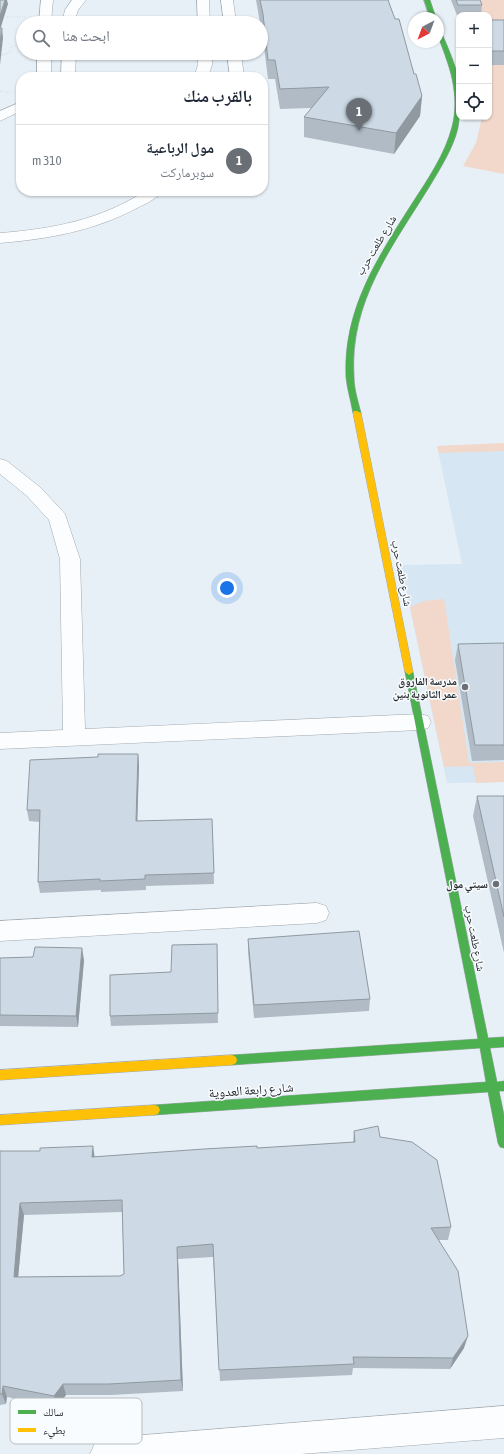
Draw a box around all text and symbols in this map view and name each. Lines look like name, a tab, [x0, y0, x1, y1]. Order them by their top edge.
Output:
north arrow	[408, 12, 444, 48]
map controls	[456, 12, 492, 120]
button: +	[456, 12, 492, 48]
search box	[16, 16, 268, 60]
icon: search	[30, 27, 52, 49]
text: ابحث هنا	[62, 27, 110, 44]
button: −	[456, 48, 492, 84]
button: locate	[456, 84, 492, 120]
text: بالقرب منك	[183, 86, 252, 106]
pin: 1	[346, 98, 372, 131]
text: مول الرباعية	[146, 139, 214, 156]
text: 310 m	[32, 153, 62, 168]
text: 1	[236, 153, 242, 168]
text: سوبرماركت	[160, 165, 214, 180]
street label: شارع طلعت حرب	[354, 213, 399, 277]
street label: شارع طلعت حرب	[389, 539, 414, 607]
your location	[217, 578, 237, 598]
place label: مدرسة الفاروق عمر الثانوية بنين	[393, 675, 457, 702]
marker: مدرسة الفاروق عمر الثانوية بنين	[460, 682, 470, 692]
place label: سيتي مول	[446, 878, 488, 893]
marker: سيتي مول	[491, 879, 501, 889]
street label: شارع طلعت حرب	[462, 904, 487, 972]
street label: شارع رابعة العدوية	[208, 1080, 294, 1102]
legend	[10, 1398, 142, 1444]
text: سالك	[43, 1406, 63, 1418]
text: بطيء	[43, 1424, 65, 1439]

